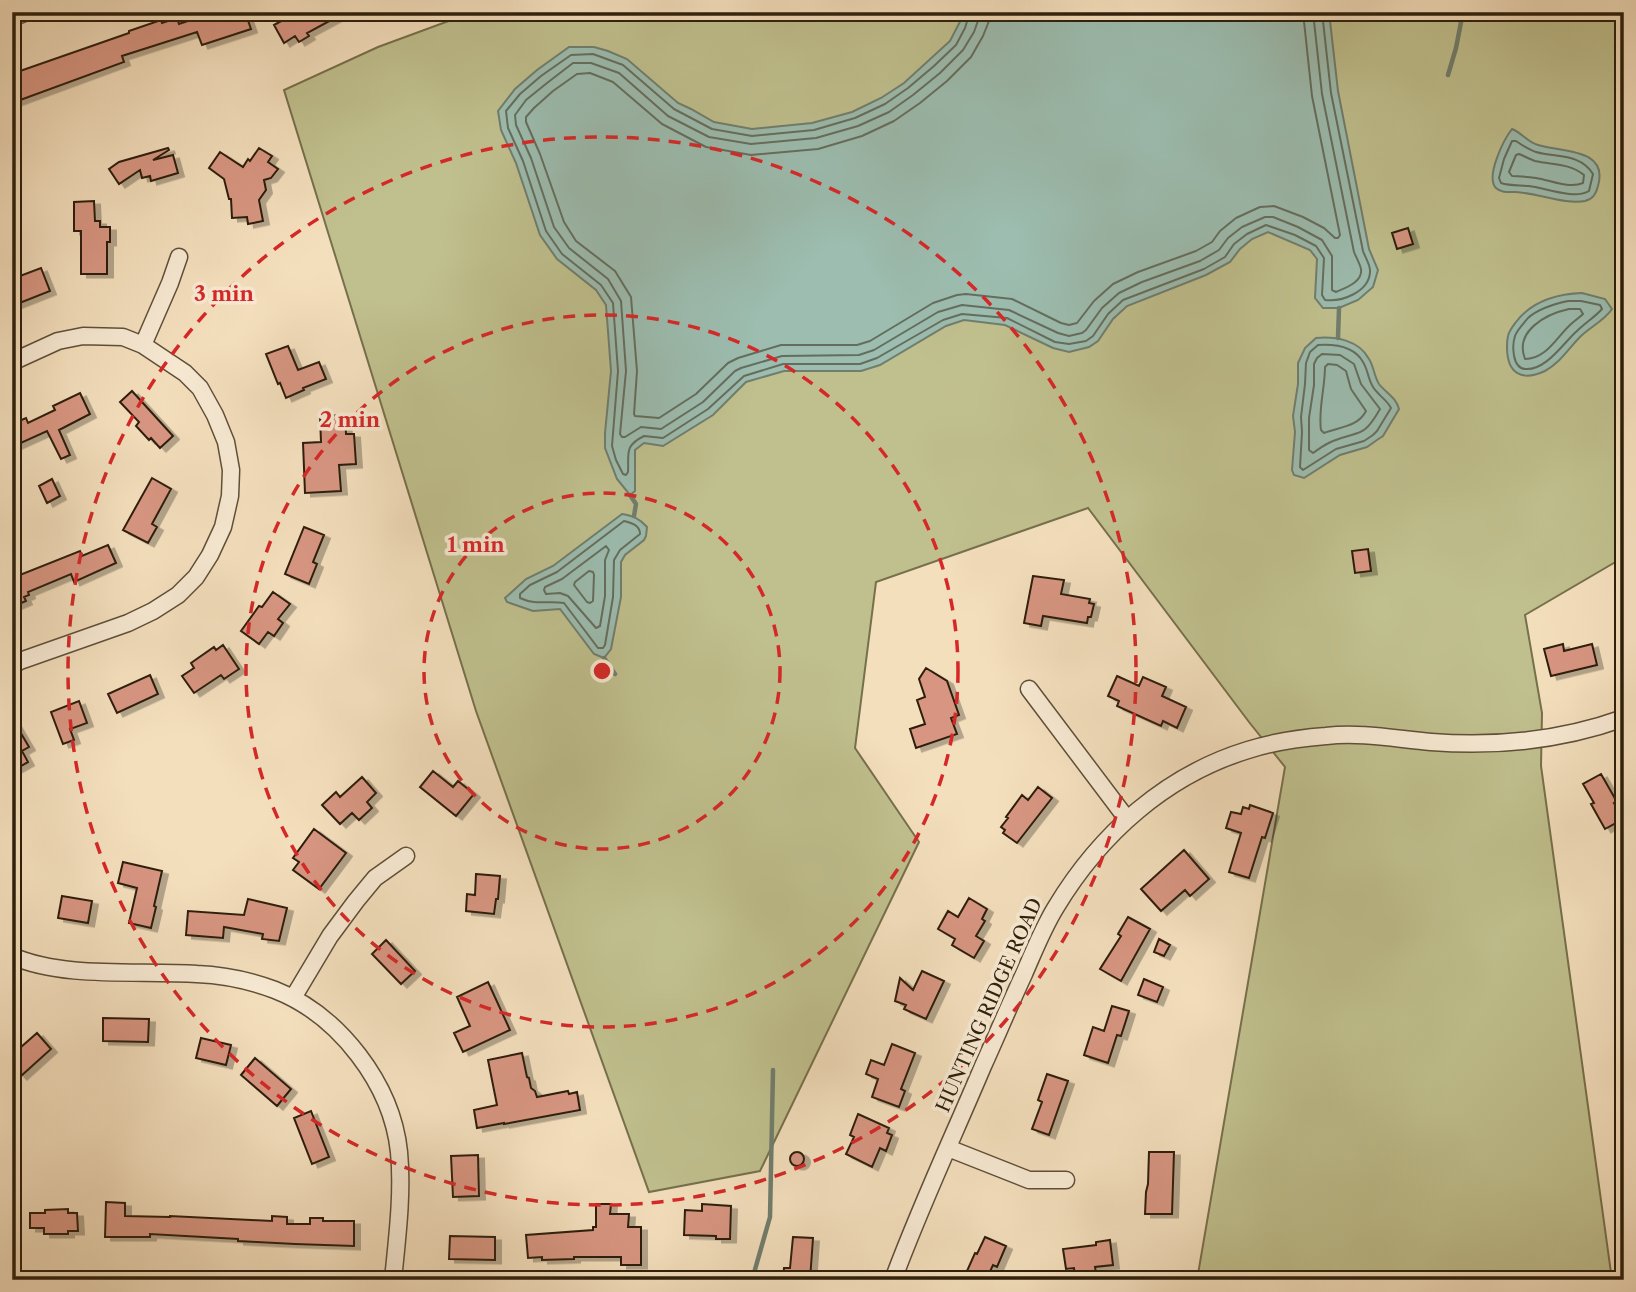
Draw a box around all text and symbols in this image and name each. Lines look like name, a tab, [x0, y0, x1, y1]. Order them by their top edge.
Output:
text: 3 min	[194, 281, 255, 306]
text: 2 min	[320, 407, 381, 432]
text: 1 min	[447, 532, 505, 557]
centre of rings	[590, 659, 614, 683]
street label: HUNTING RIDGE ROAD	[931, 894, 1047, 1116]

